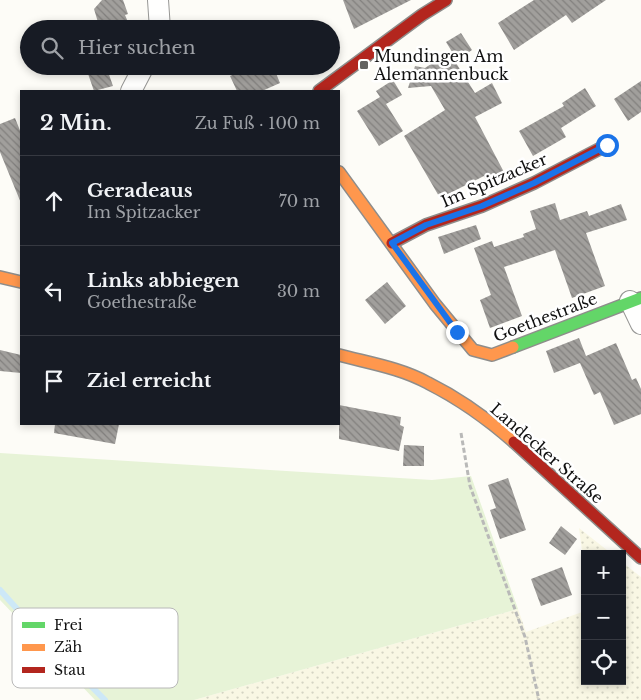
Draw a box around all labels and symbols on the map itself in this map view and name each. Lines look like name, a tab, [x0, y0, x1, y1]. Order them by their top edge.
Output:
place label: Mundingen Am Alemannenbuck	[373, 46, 509, 84]
marker: Mundingen Am Alemannenbuck	[358, 59, 370, 71]
route start	[596, 134, 619, 157]
street label: Im Spitzacker	[438, 148, 550, 211]
street label: Goethestraße	[490, 288, 600, 346]
route end	[446, 321, 469, 344]
street label: Landecker Straße	[486, 398, 608, 508]
legend	[12, 608, 178, 688]
text: Frei	[54, 616, 83, 634]
text: Zäh	[54, 638, 83, 656]
text: Stau	[54, 661, 86, 679]

